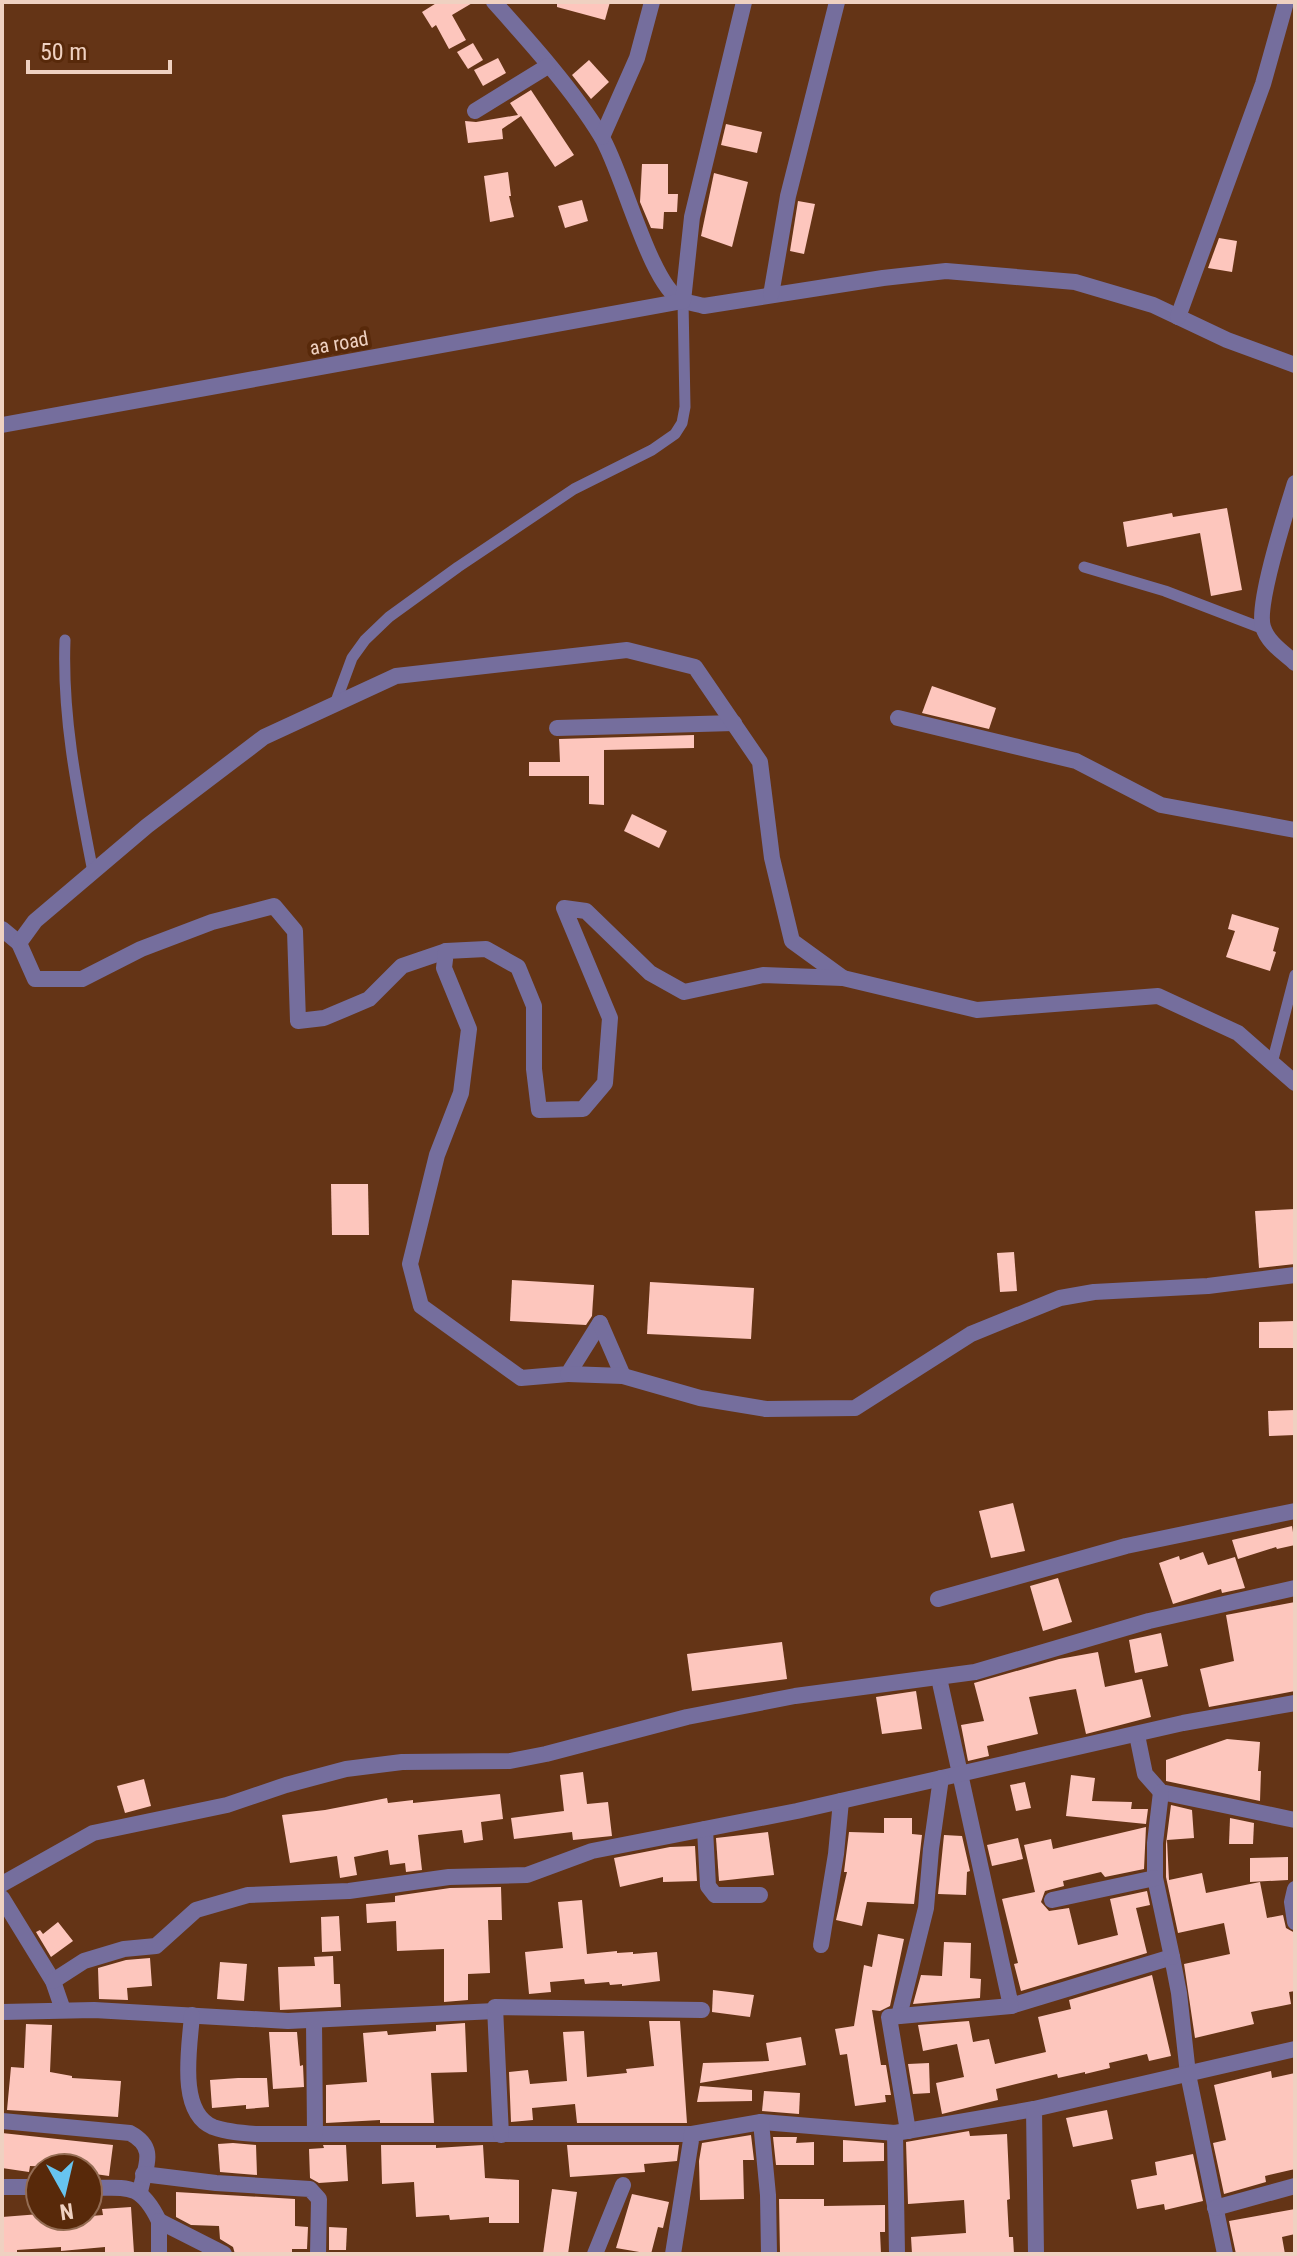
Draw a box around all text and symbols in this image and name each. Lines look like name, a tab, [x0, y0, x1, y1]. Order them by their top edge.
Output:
scale bar	[28, 24, 170, 74]
text: 50 m	[40, 38, 87, 66]
street label: aa road	[308, 326, 370, 360]
north arrow	[24, 2152, 104, 2232]
text: N	[58, 2198, 75, 2225]

